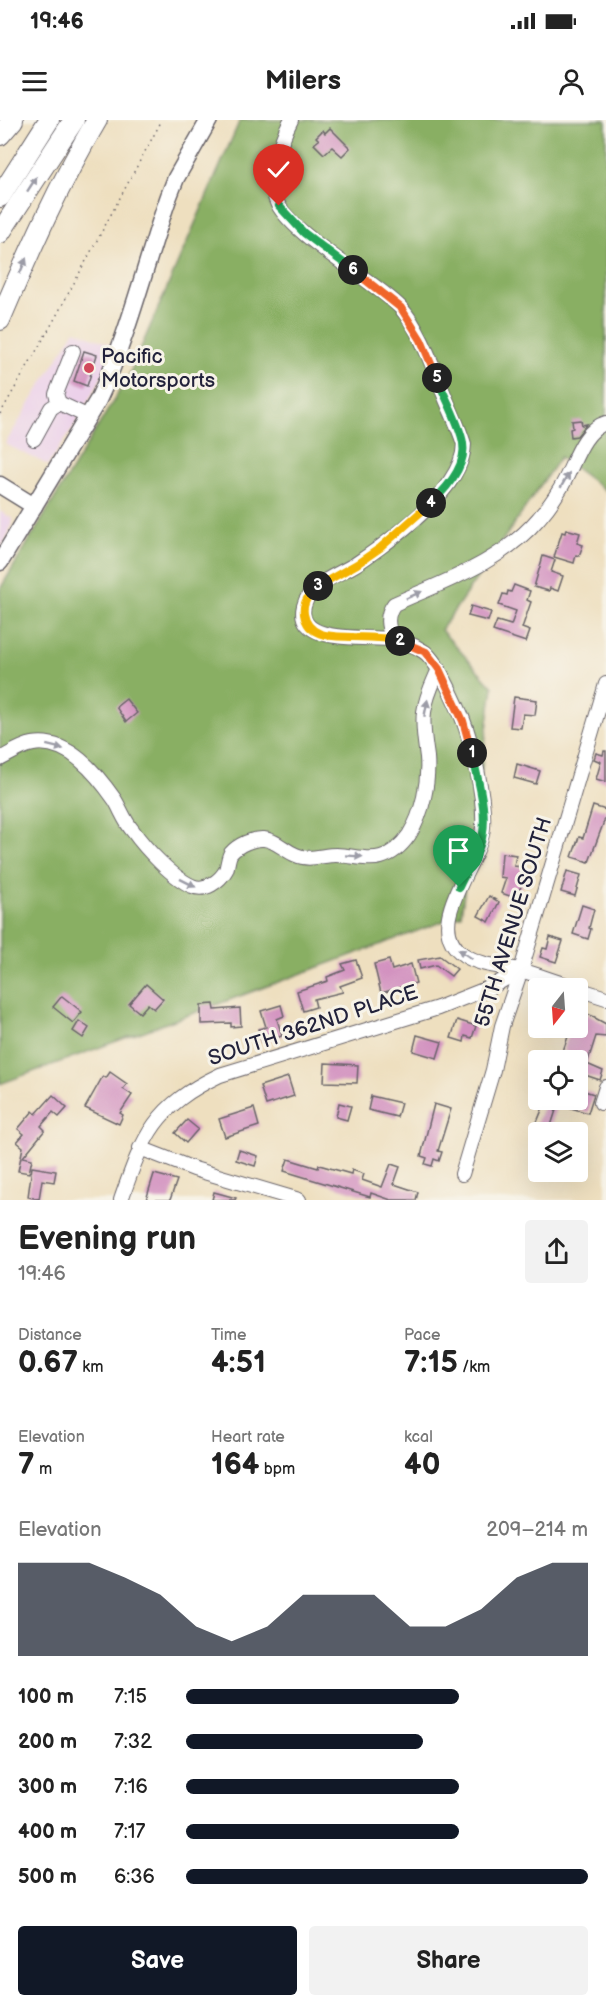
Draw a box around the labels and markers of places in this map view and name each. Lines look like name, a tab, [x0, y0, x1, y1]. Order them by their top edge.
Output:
pin	[253, 144, 304, 206]
pin: 6	[338, 255, 368, 285]
place label: Pacific Motorsports	[101, 344, 215, 393]
marker: Pacific Motorsports	[82, 361, 96, 375]
pin: 5	[422, 363, 452, 393]
pin: 4	[416, 488, 446, 518]
pin: 3	[303, 571, 333, 601]
pin: 2	[385, 626, 415, 656]
pin: 1	[457, 738, 487, 768]
pin	[433, 825, 484, 887]

